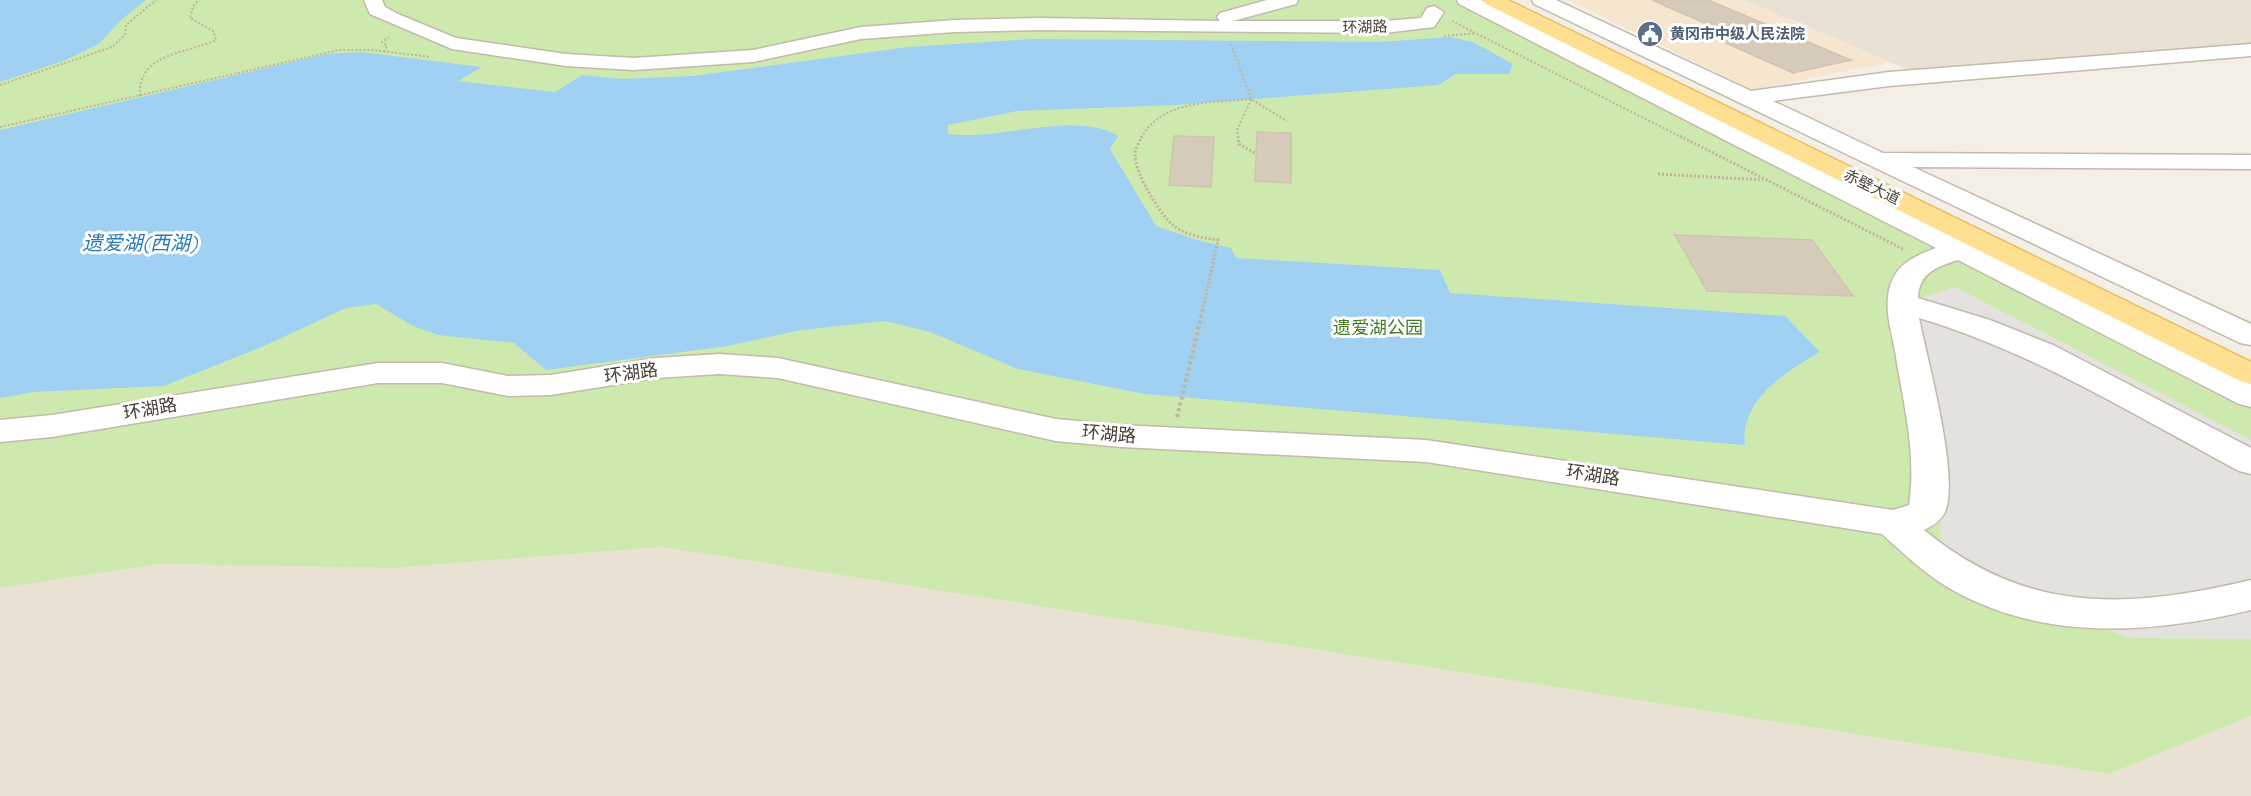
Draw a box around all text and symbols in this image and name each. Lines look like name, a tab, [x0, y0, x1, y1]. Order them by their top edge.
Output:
street label: 环湖路	[1342, 17, 1388, 36]
public building icon: 黄冈市中级人民法院	[1635, 19, 1665, 49]
place label: 黄冈市中级人民法院	[1670, 24, 1805, 43]
street label: 赤壁大道	[1841, 165, 1903, 208]
water label: 遗爱湖(西湖)	[83, 230, 199, 255]
park label: 遗爱湖公园	[1333, 316, 1423, 339]
street label: 环湖路	[603, 357, 659, 388]
street label: 环湖路	[121, 392, 178, 425]
street label: 环湖路	[1081, 420, 1137, 447]
street label: 环湖路	[1565, 459, 1622, 490]

